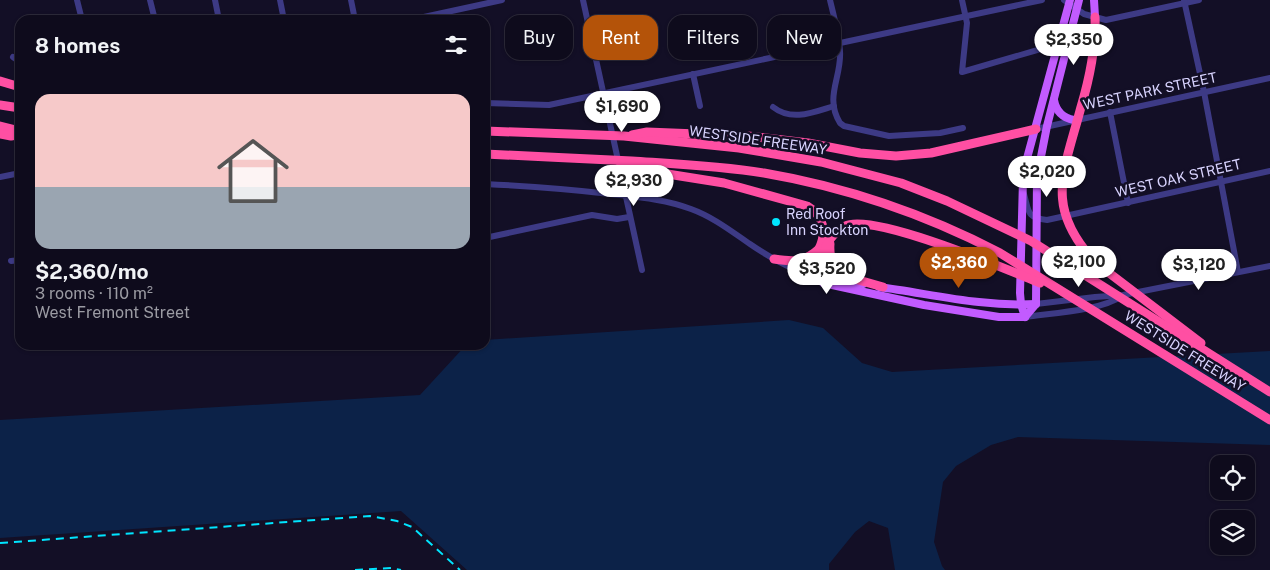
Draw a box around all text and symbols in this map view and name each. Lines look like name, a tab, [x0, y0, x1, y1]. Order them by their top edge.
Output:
chip: Buy	[505, 15, 573, 60]
chip: Rent	[583, 15, 658, 60]
chip: Filters	[668, 15, 757, 60]
chip: New	[767, 15, 841, 60]
pin: $2,350	[1033, 23, 1115, 66]
text: $2,350	[1045, 30, 1103, 49]
icon: filters	[442, 31, 470, 59]
text: 8 homes	[35, 33, 120, 58]
street label: WEST PARK STREET	[1082, 69, 1218, 113]
pin: $1,690	[581, 90, 663, 133]
text: $1,690	[595, 97, 649, 116]
street label: WESTSIDE FREEWAY	[688, 122, 828, 158]
icon: home	[208, 126, 298, 216]
pin: $2,020	[1006, 156, 1088, 198]
street label: WEST OAK STREET	[1114, 156, 1242, 200]
text: $2,020	[1019, 162, 1075, 181]
pin: $2,930	[593, 164, 675, 207]
text: $2,930	[606, 171, 662, 190]
place label: Red Roof Inn Stockton	[786, 206, 868, 238]
marker: Red Roof Inn Stockton	[770, 216, 782, 228]
pin: $2,360	[918, 246, 1000, 289]
pin: $2,100	[1038, 246, 1120, 288]
pin: $3,120	[1158, 248, 1240, 291]
pin: $3,520	[786, 252, 868, 295]
text: $2,100	[1053, 252, 1105, 271]
text: $2,360	[931, 253, 987, 272]
text: $3,120	[1172, 255, 1226, 274]
text: $2,360/mo	[35, 259, 149, 284]
text: $3,520	[798, 259, 856, 278]
text: 3 rooms · 110 m²	[35, 284, 153, 303]
text: West Fremont Street	[35, 303, 190, 322]
street label: WESTSIDE FREEWAY	[1122, 307, 1249, 395]
map controls	[1210, 455, 1255, 555]
button: locate	[1210, 455, 1255, 500]
button: layers	[1210, 510, 1255, 555]

